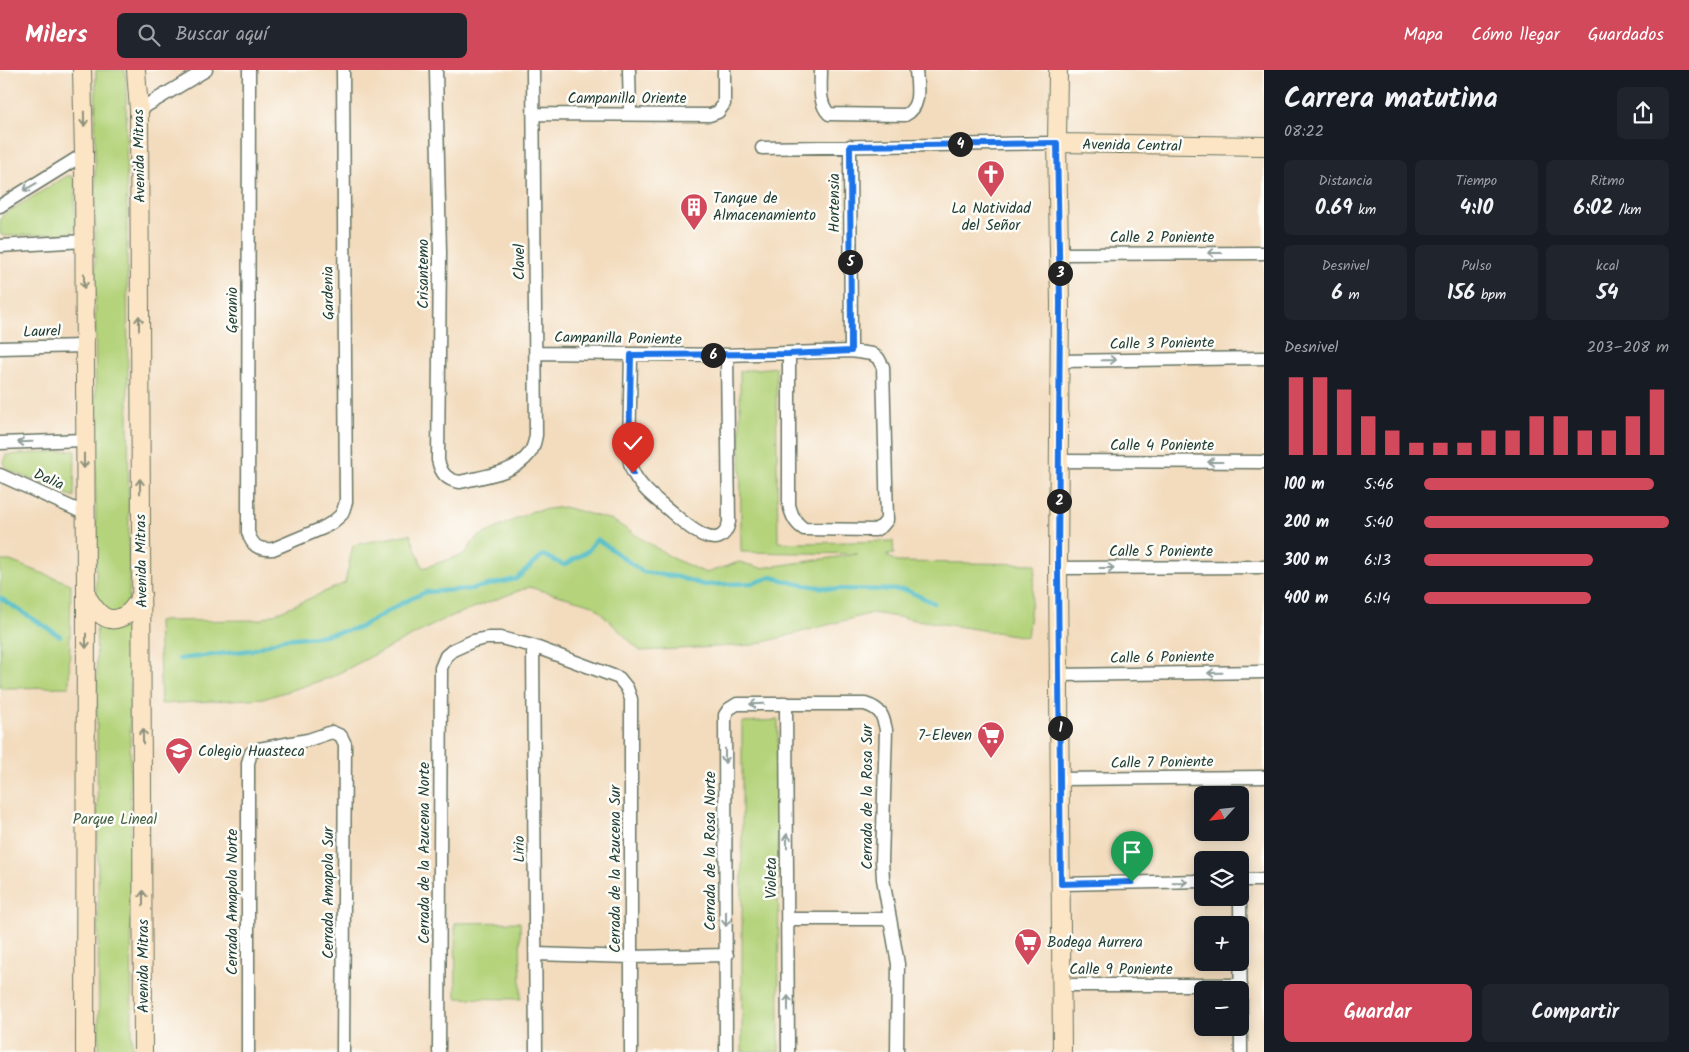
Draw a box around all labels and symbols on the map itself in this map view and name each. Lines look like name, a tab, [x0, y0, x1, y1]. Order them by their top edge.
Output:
street label: Campanilla Oriente	[567, 87, 687, 111]
street label: Avenida Mitras	[127, 108, 153, 203]
one-way arrow	[79, 110, 89, 126]
pin: 4	[948, 132, 972, 156]
street label: Avenida Central	[1082, 133, 1182, 159]
church icon: La Natividad del Señor	[976, 159, 1006, 198]
street label: Hortensia	[823, 173, 847, 233]
one-way arrow	[23, 183, 37, 193]
place label: Tanque de Almacenamiento	[713, 187, 816, 228]
building icon: Tanque de Almacenamiento	[679, 192, 709, 231]
place label: La Natividad del Señor	[951, 197, 1031, 238]
street label: Calle 2 Poniente	[1110, 226, 1215, 250]
street label: Crisantemo	[412, 239, 436, 309]
street label: Clavel	[508, 243, 532, 280]
one-way arrow	[1208, 248, 1224, 258]
pin: 5	[838, 250, 862, 274]
pin: 3	[1048, 260, 1072, 286]
street label: Gardenia	[317, 266, 341, 320]
one-way arrow	[79, 272, 89, 289]
street label: Geranio	[221, 287, 245, 333]
one-way arrow	[134, 316, 144, 332]
street label: Laurel	[23, 319, 62, 345]
street label: Campanilla Poniente	[554, 326, 682, 352]
street label: Calle 3 Poniente	[1110, 331, 1215, 357]
pin: 6	[700, 342, 726, 368]
one-way arrow	[1100, 355, 1116, 365]
pin	[612, 422, 654, 473]
street label: Calle 4 Poniente	[1110, 434, 1214, 458]
one-way arrow	[17, 437, 33, 447]
one-way arrow	[79, 452, 89, 469]
one-way arrow	[1208, 457, 1224, 467]
street label: Dalia	[30, 463, 68, 497]
one-way arrow	[135, 478, 145, 494]
pin: 2	[1046, 488, 1072, 514]
street label: Avenida Mitras	[129, 513, 155, 608]
street label: Calle 5 Poniente	[1109, 540, 1213, 564]
one-way arrow	[1098, 563, 1115, 573]
one-way arrow	[81, 632, 91, 649]
street label: Calle 6 Poniente	[1110, 645, 1215, 671]
one-way arrow	[1208, 668, 1224, 678]
one-way arrow	[749, 699, 766, 709]
pin: 1	[1048, 716, 1072, 740]
supermarket icon: 7-Eleven	[976, 720, 1006, 759]
street label: Cerrada de la Rosa Sur	[856, 723, 880, 870]
place label: 7-Eleven	[918, 724, 972, 748]
one-way arrow	[138, 728, 148, 744]
school or university icon: Colegio Huasteca	[164, 736, 194, 775]
place label: Colegio Huasteca	[198, 740, 305, 764]
one-way arrow	[721, 748, 730, 764]
street label: Calle 7 Poniente	[1110, 750, 1214, 776]
street label: Cerrada de la Azucena Norte	[413, 762, 437, 944]
street label: Cerrada de la Rosa Norte	[699, 771, 723, 931]
street label: Cerrada de la Azucena Sur	[604, 784, 628, 953]
north arrow	[1194, 786, 1249, 841]
park label: Parque Lineal	[73, 808, 158, 832]
street label: Cerrada Amapola Sur	[317, 826, 341, 959]
street label: Cerrada Amapola Norte	[221, 829, 245, 975]
pin	[1111, 831, 1153, 882]
one-way arrow	[782, 833, 792, 850]
street label: Lirio	[508, 835, 532, 863]
street label: Violeta	[760, 857, 784, 899]
one-way arrow	[1172, 877, 1188, 886]
one-way arrow	[138, 891, 148, 907]
one-way arrow	[721, 910, 731, 927]
street label: Avenida Mitras	[132, 918, 156, 1013]
supermarket icon: Bodega Aurrera	[1013, 927, 1043, 966]
place label: Bodega Aurrera	[1047, 931, 1143, 955]
street label: Calle 9 Poniente	[1069, 958, 1173, 982]
one-way arrow	[783, 996, 793, 1012]

